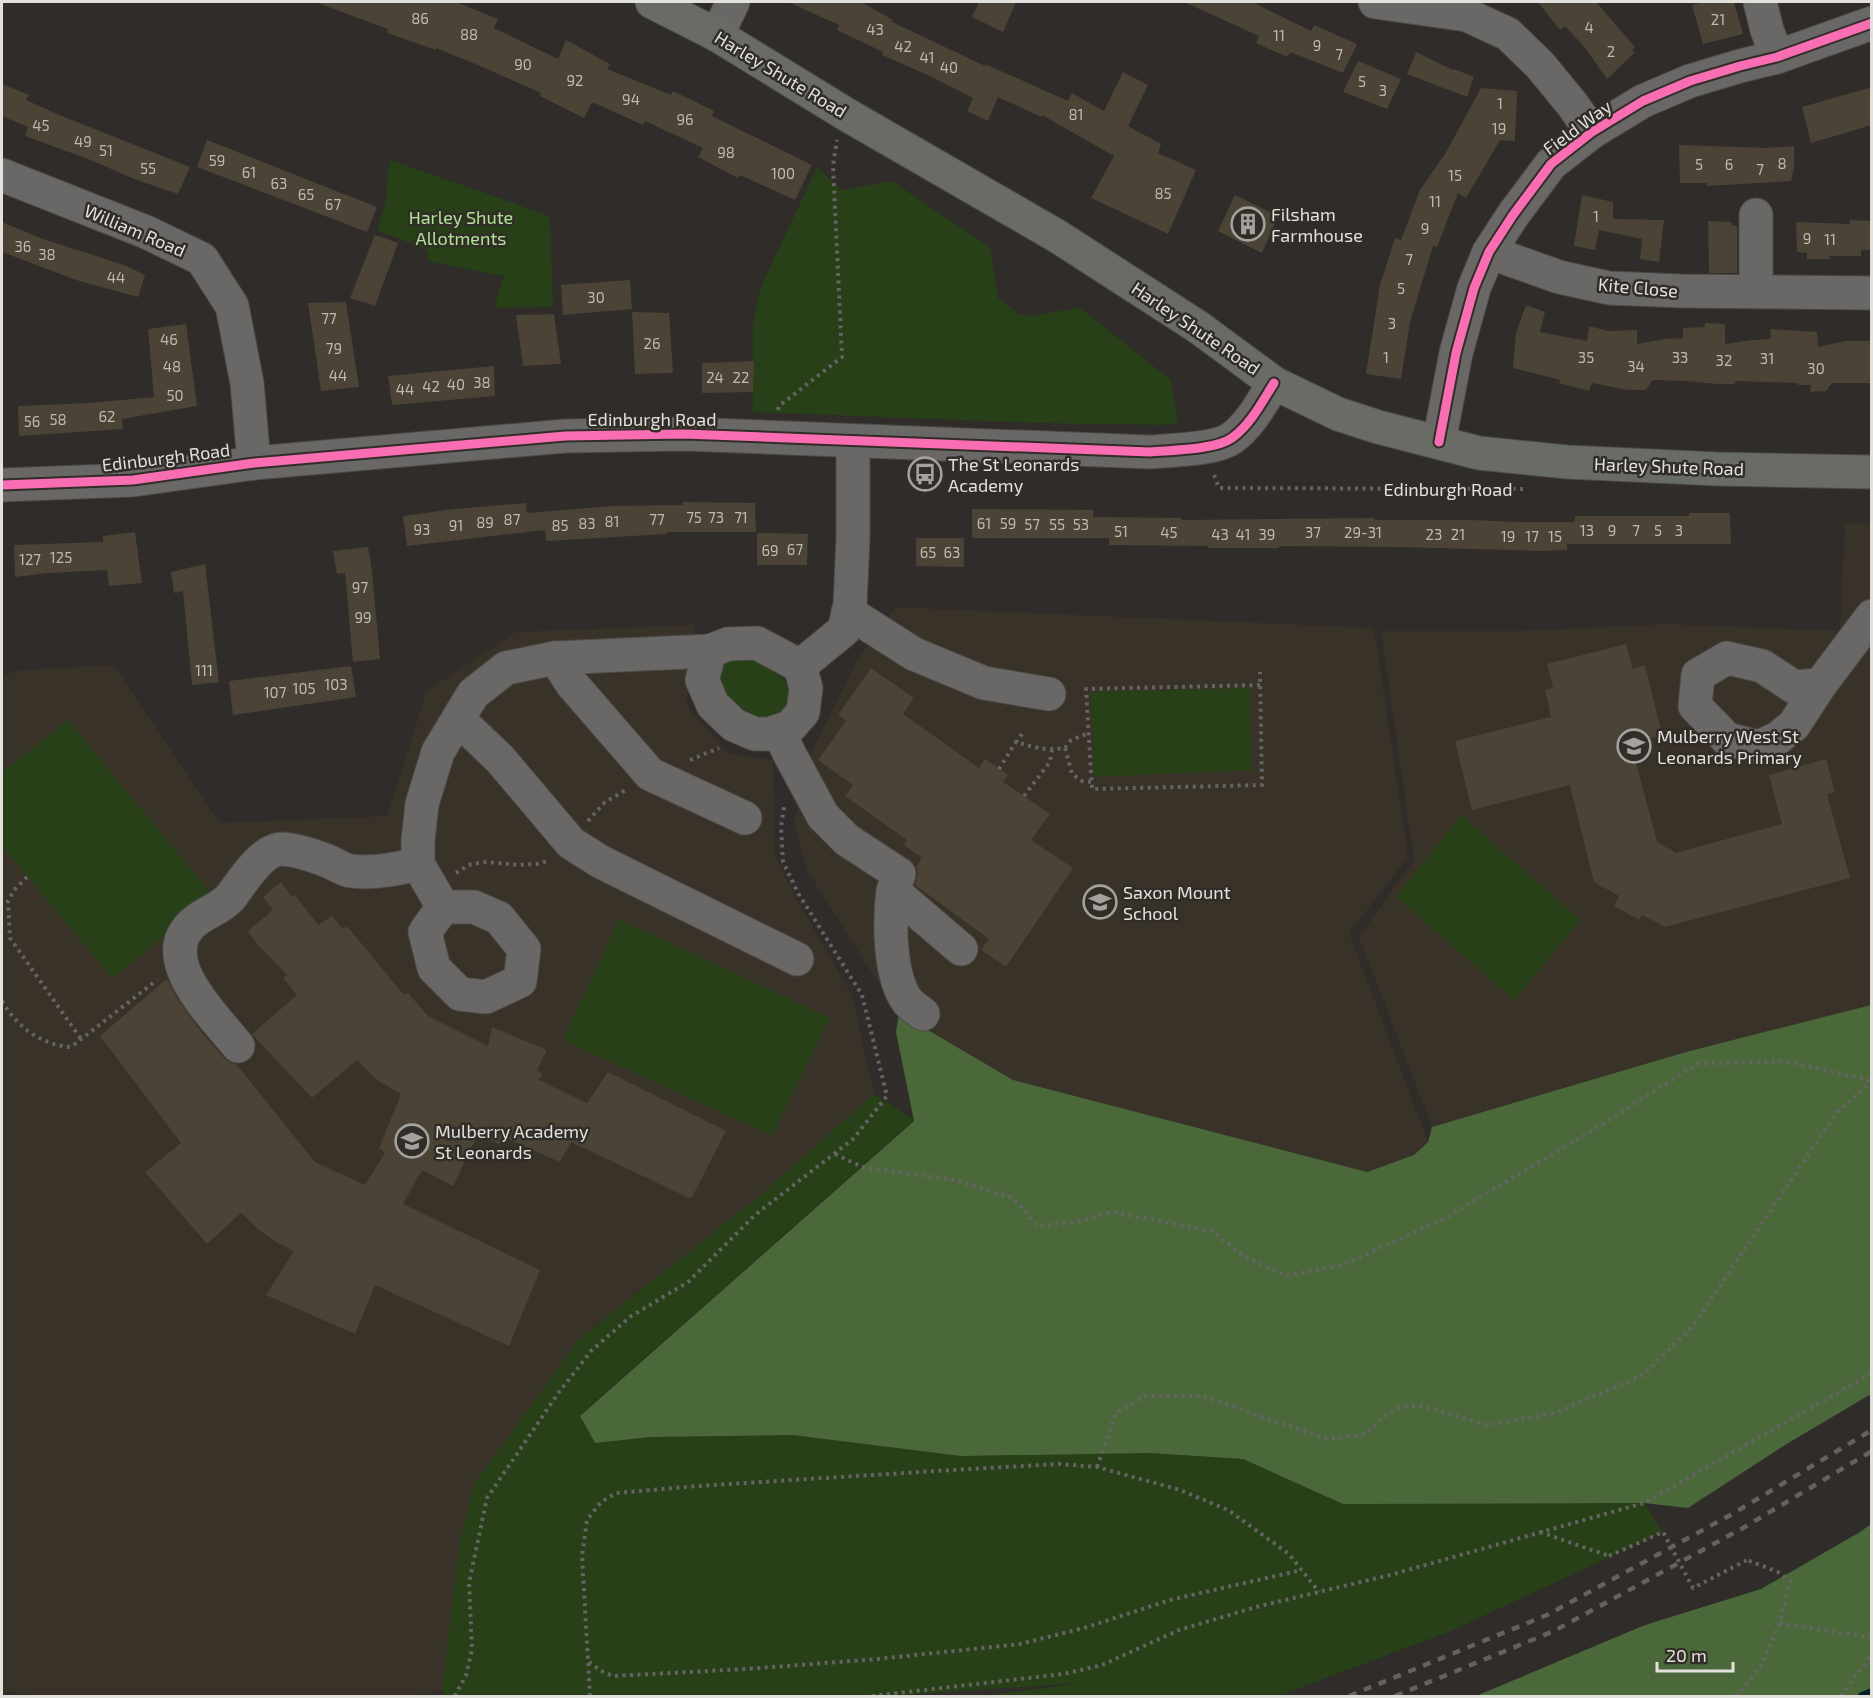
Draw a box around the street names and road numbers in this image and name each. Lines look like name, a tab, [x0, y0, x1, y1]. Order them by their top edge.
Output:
street label: Harley Shute Road	[711, 26, 851, 122]
street label: Field Way	[1538, 94, 1616, 159]
street label: William Road	[81, 199, 189, 261]
street label: Kite Close	[1597, 273, 1679, 301]
street label: Harley Shute Road	[1128, 277, 1264, 379]
street label: Edinburgh Road	[588, 408, 716, 430]
street label: Edinburgh Road	[101, 438, 231, 476]
street label: Harley Shute Road	[1594, 452, 1744, 480]
street label: Edinburgh Road	[1384, 478, 1512, 500]

